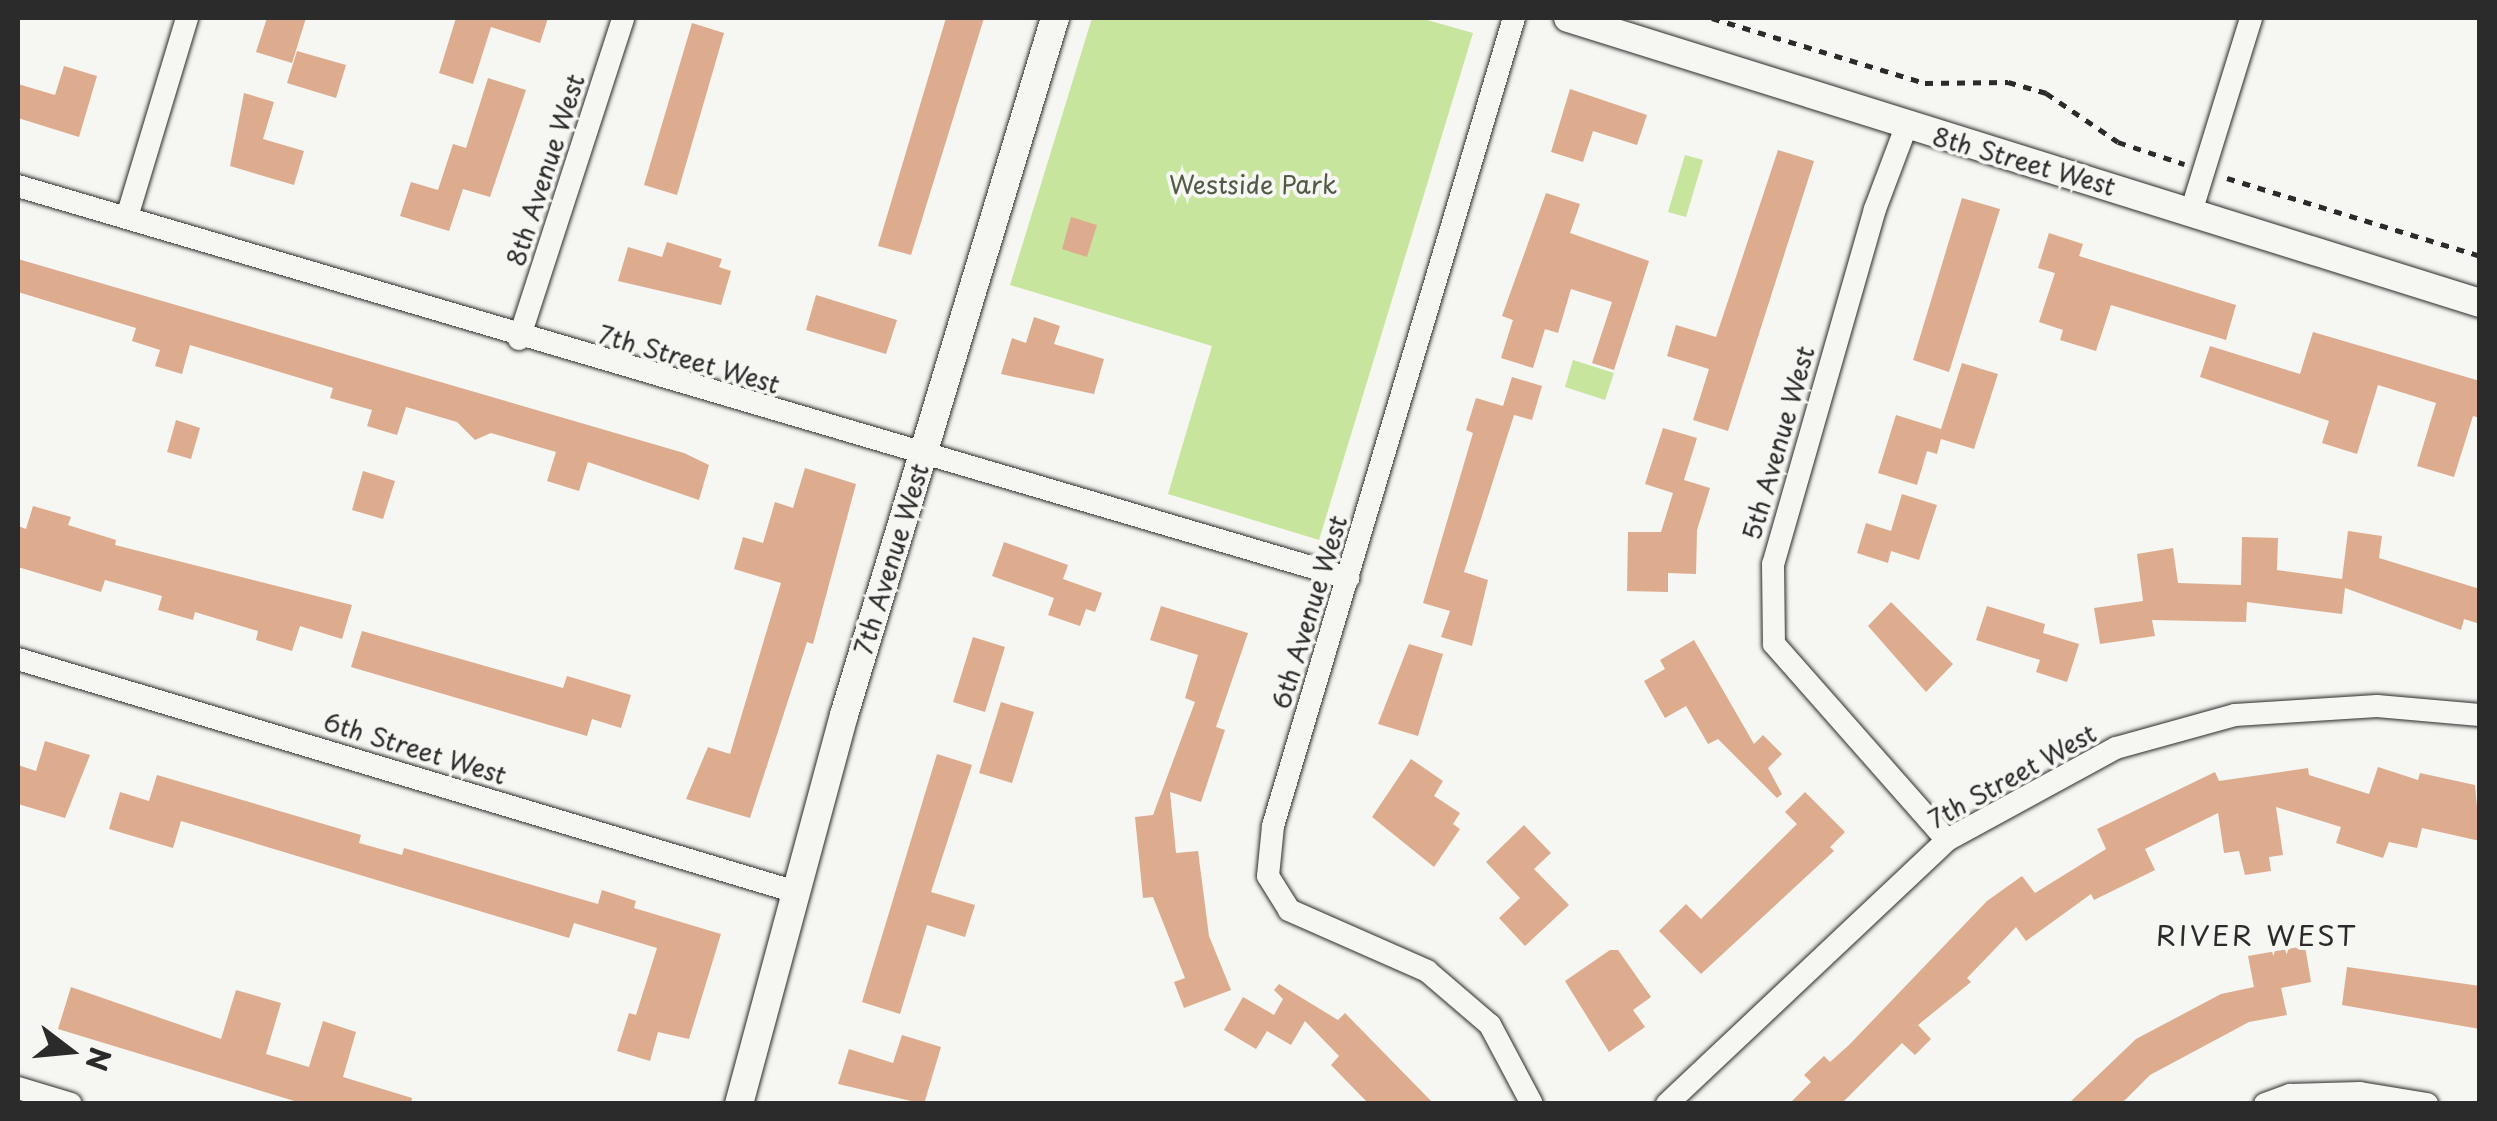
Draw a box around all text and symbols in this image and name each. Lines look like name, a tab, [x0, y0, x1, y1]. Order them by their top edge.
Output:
street label: 8th Avenue West	[500, 70, 590, 270]
street label: 8th Street West	[1928, 120, 2120, 202]
park label: Westside Park	[1169, 169, 1337, 199]
street label: 7th Street West	[594, 319, 784, 399]
street label: 5th Avenue West	[1736, 342, 1820, 544]
street label: 7th Avenue West	[848, 459, 934, 659]
street label: 6th Avenue West	[1265, 510, 1353, 714]
street label: 6th Street West	[319, 706, 511, 790]
street label: 7th Street West	[1922, 717, 2102, 835]
district label: RIVER WEST	[2157, 918, 2357, 952]
north arrow	[20, 1001, 120, 1101]
text: N	[76, 1043, 123, 1076]

